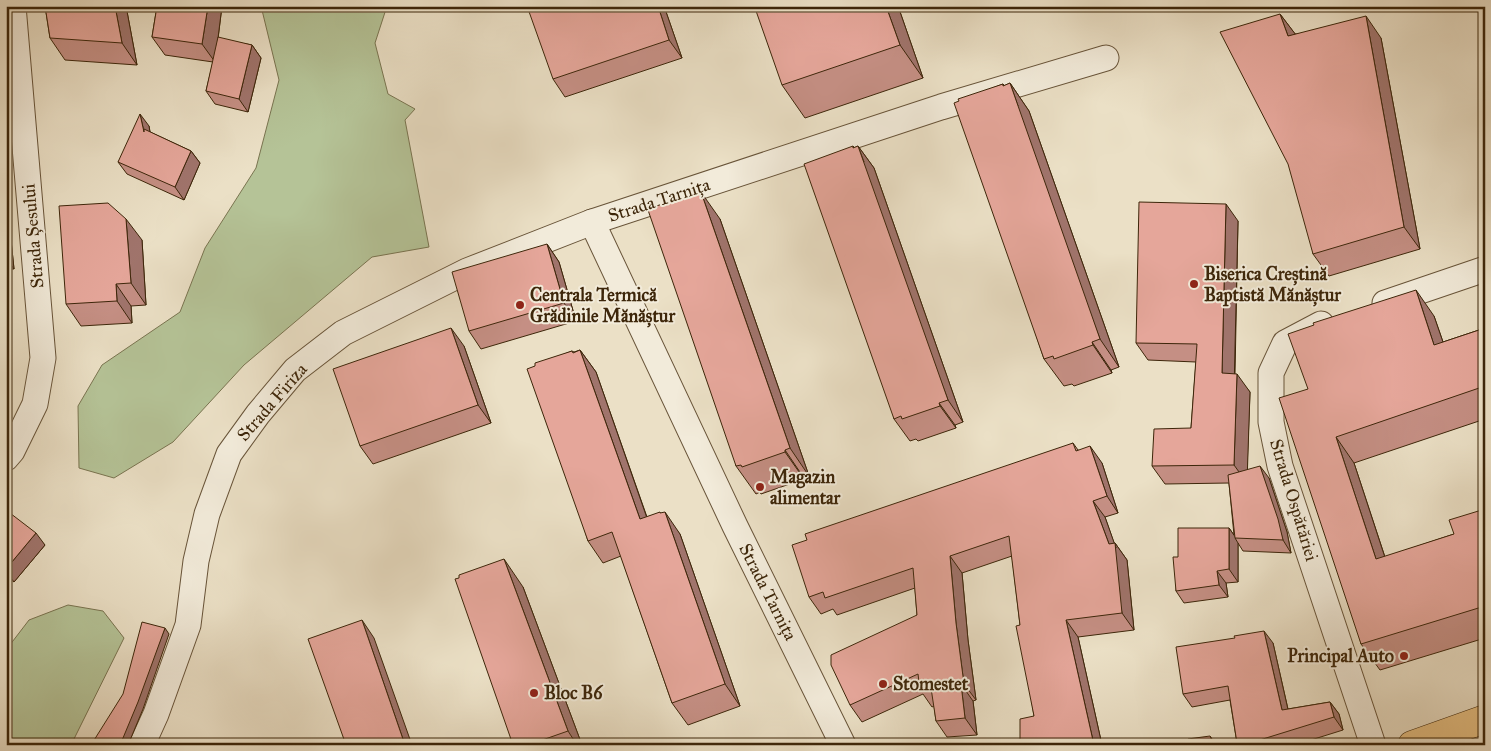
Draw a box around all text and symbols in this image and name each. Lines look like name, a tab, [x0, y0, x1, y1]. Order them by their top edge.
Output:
street label: Strada Tarnița	[605, 173, 713, 227]
street label: Strada Șesului	[17, 183, 49, 289]
place label: Biserica Creștină Baptistă Mănăștur	[1204, 263, 1342, 307]
marker: Biserica Creștină Baptistă Mănăștur	[1188, 278, 1200, 290]
place label: Centrala Termică Grădinile Mănăștur	[530, 284, 676, 328]
marker: Centrala Termică Grădinile Mănăștur	[514, 299, 526, 311]
street label: Strada Firiza	[232, 358, 312, 445]
street label: Strada Ospătăriei	[1265, 436, 1323, 564]
place label: Magazin alimentar	[770, 466, 842, 509]
marker: Magazin alimentar	[754, 481, 766, 493]
street label: Strada Tarnița	[734, 540, 802, 645]
place label: Principal Auto	[1287, 645, 1394, 668]
marker: Principal Auto	[1398, 650, 1410, 662]
place label: Stomestet	[893, 673, 969, 695]
marker: Stomestet	[877, 678, 889, 690]
place label: Bloc B6	[544, 682, 603, 704]
marker: Bloc B6	[528, 687, 540, 699]

